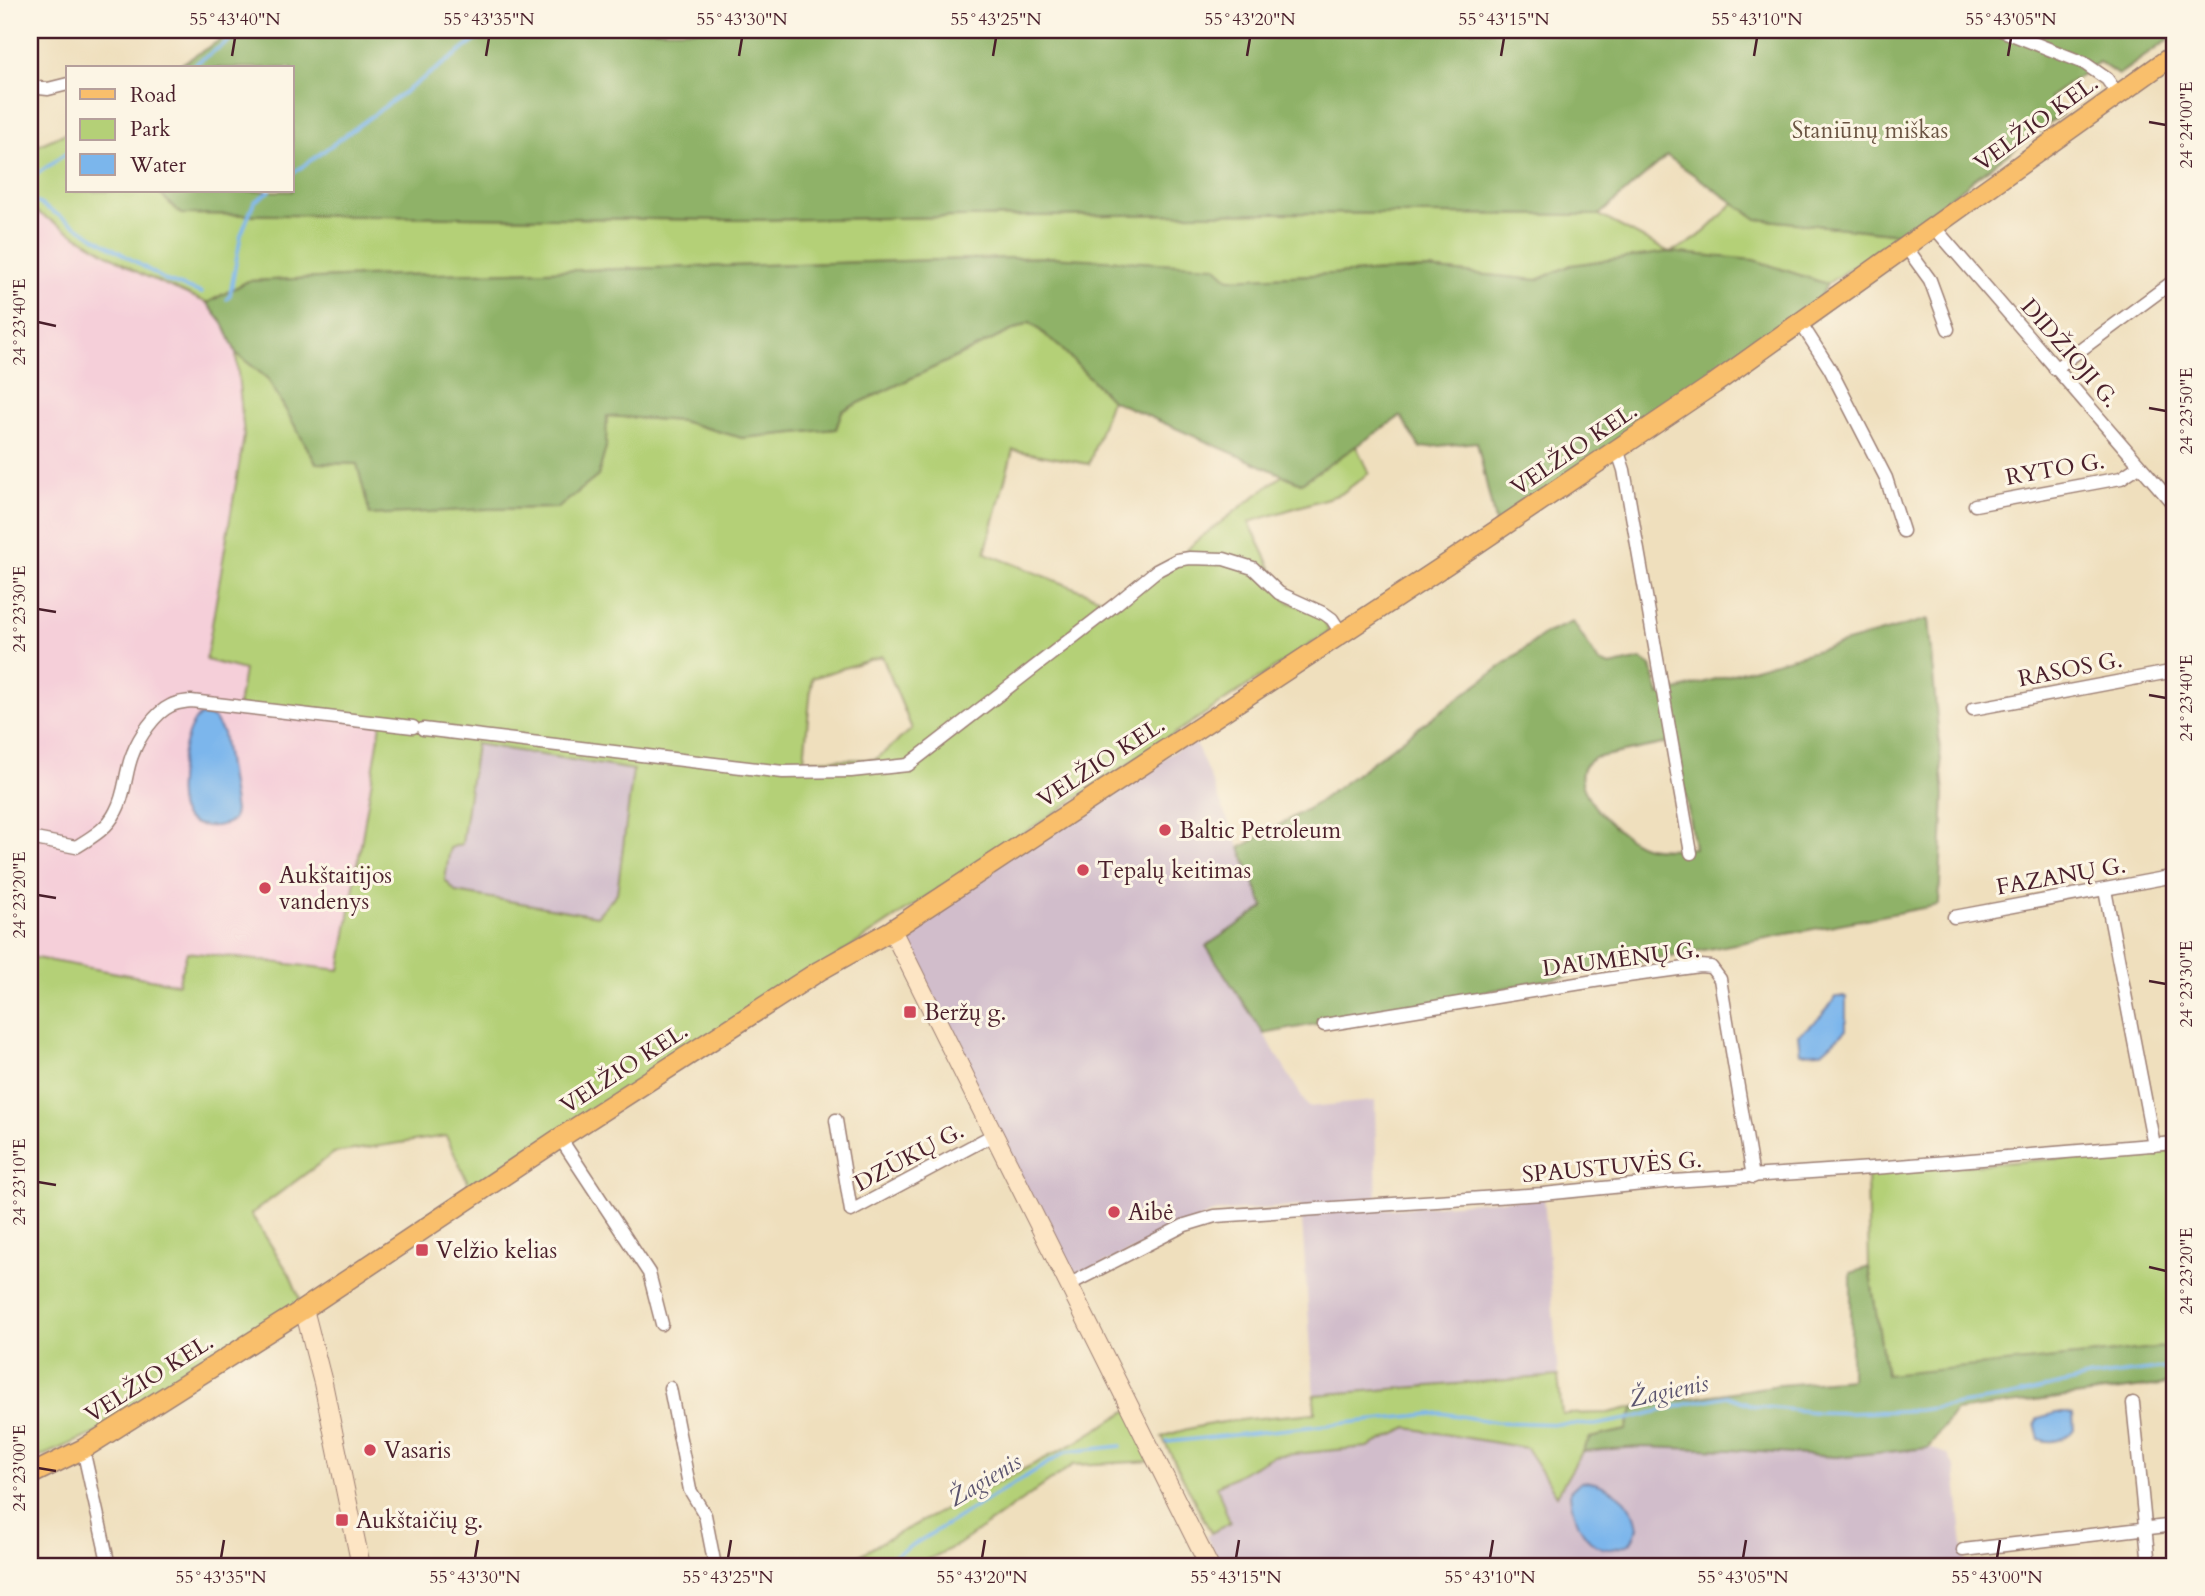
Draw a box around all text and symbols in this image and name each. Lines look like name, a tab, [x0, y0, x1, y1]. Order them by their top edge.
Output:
text: 55°43'40"N	[189, 7, 281, 32]
text: 55°43'35"N	[443, 7, 535, 32]
text: 55°43'30"N	[696, 7, 788, 32]
text: 55°43'25"N	[950, 7, 1042, 32]
text: 55°43'20"N	[1204, 7, 1296, 32]
text: 55°43'15"N	[1458, 7, 1550, 32]
text: 55°43'10"N	[1711, 7, 1803, 32]
text: 55°43'05"N	[1965, 7, 2057, 32]
legend	[66, 66, 294, 192]
street label: VELŽIO KEL.	[1967, 67, 2104, 179]
text: Road	[130, 81, 176, 110]
text: 24°24'00"E	[2174, 81, 2199, 169]
text: Park	[130, 115, 171, 144]
park label: Staniūnų miškas	[1792, 115, 1948, 146]
text: Water	[129, 151, 186, 180]
text: 24°23'40"E	[7, 278, 32, 366]
street label: DIDŽIOJI G.	[2014, 291, 2127, 414]
text: 24°23'50"E	[2174, 367, 2199, 455]
street label: VELŽIO KEL.	[1504, 394, 1643, 503]
street label: RYTO G.	[2003, 445, 2107, 493]
text: 24°23'30"E	[7, 565, 32, 653]
street label: RASOS G.	[2015, 644, 2125, 694]
text: 24°23'40"E	[2174, 654, 2199, 742]
street label: VELŽIO KEL.	[1031, 708, 1171, 815]
place label: Baltic Petroleum	[1179, 815, 1342, 846]
marker: Baltic Petroleum	[1157, 822, 1173, 838]
street label: FAZANŲ G.	[1994, 849, 2128, 903]
text: 24°23'20"E	[7, 851, 32, 939]
place label: Tepalų keitimas	[1097, 855, 1251, 886]
place label: Aukštaitijos vandenys	[279, 860, 392, 917]
marker: Tepalų keitimas	[1075, 862, 1091, 878]
marker: Aukštaitijos vandenys	[257, 880, 273, 896]
street label: DAUMĖNŲ G.	[1541, 934, 1701, 984]
text: 24°23'30"E	[2174, 940, 2199, 1028]
place label: Beržų g.	[924, 997, 1006, 1028]
marker: Beržų g.	[902, 1004, 918, 1020]
street label: VELŽIO KEL.	[554, 1014, 694, 1121]
street label: DZŪKŲ G.	[849, 1115, 969, 1199]
text: 24°23'10"E	[7, 1138, 32, 1226]
street label: SPAUSTUVĖS G.	[1521, 1144, 1703, 1190]
place label: Aibė	[1128, 1197, 1173, 1228]
marker: Aibė	[1106, 1204, 1122, 1220]
text: 24°23'20"E	[2174, 1227, 2199, 1315]
place label: Velžio kelias	[436, 1235, 557, 1266]
marker: Velžio kelias	[414, 1242, 430, 1258]
street label: VELŽIO KEL.	[78, 1325, 219, 1430]
water label: Žagienis	[1626, 1367, 1712, 1415]
text: 24°23'00"E	[7, 1424, 32, 1512]
place label: Vasaris	[384, 1435, 451, 1466]
marker: Vasaris	[362, 1442, 378, 1458]
water label: Žagienis	[942, 1445, 1028, 1515]
place label: Aukštaičių g.	[356, 1505, 483, 1536]
marker: Aukštaičių g.	[334, 1512, 350, 1528]
text: 55°43'35"N	[175, 1565, 267, 1590]
text: 55°43'30"N	[429, 1565, 521, 1590]
text: 55°43'25"N	[682, 1565, 774, 1590]
text: 55°43'20"N	[936, 1565, 1028, 1590]
text: 55°43'15"N	[1190, 1565, 1282, 1590]
text: 55°43'10"N	[1444, 1565, 1536, 1590]
text: 55°43'05"N	[1697, 1565, 1789, 1590]
text: 55°43'00"N	[1951, 1565, 2043, 1590]

